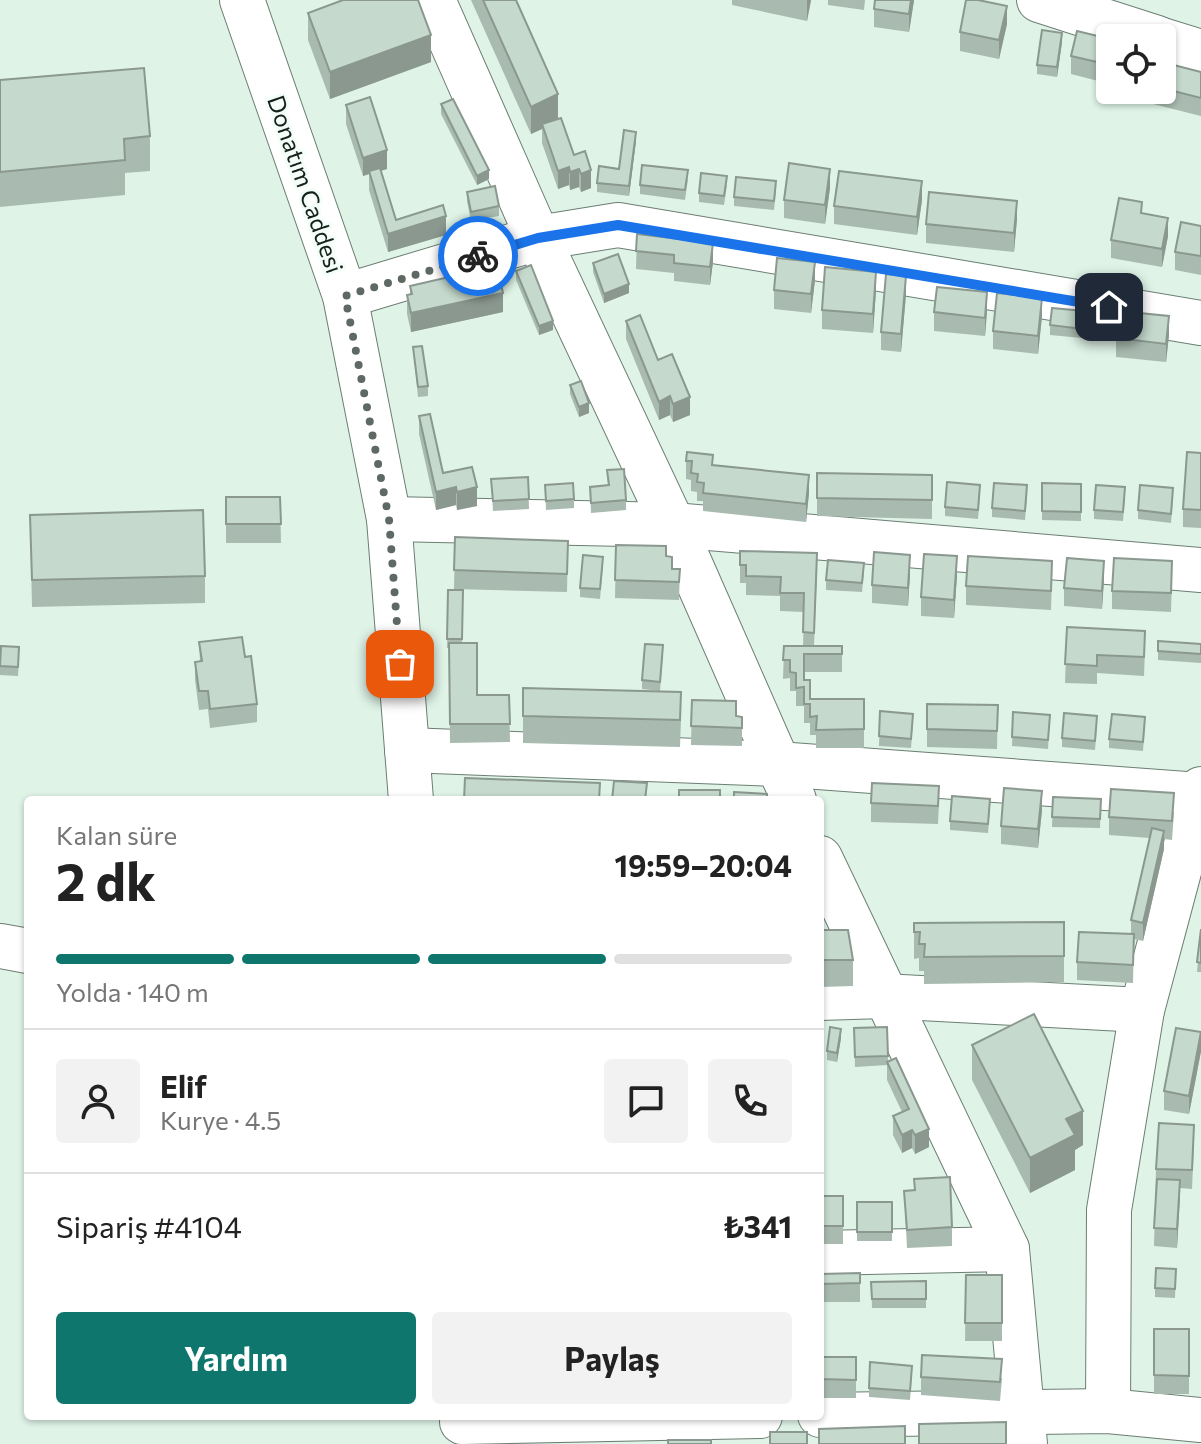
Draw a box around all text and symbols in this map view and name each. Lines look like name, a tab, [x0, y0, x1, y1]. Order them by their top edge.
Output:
map controls	[1096, 24, 1176, 104]
button: locate	[1096, 24, 1176, 104]
street label: Donatım Caddesi	[262, 91, 350, 277]
courier	[438, 216, 518, 296]
icon: bike	[456, 234, 500, 278]
pin	[1075, 273, 1143, 341]
icon: home	[1087, 285, 1131, 329]
pin	[366, 630, 434, 698]
icon: bag	[378, 642, 422, 686]
text: Kalan süre	[56, 819, 177, 850]
text: 19:59–20:04	[614, 846, 792, 883]
text: 2 dk	[56, 848, 156, 912]
text: Yolda · 140 m	[56, 976, 209, 1007]
button: person	[56, 1059, 140, 1143]
button: chat	[604, 1059, 688, 1143]
button: phone	[708, 1059, 792, 1143]
text: Elif	[160, 1067, 207, 1104]
text: Kurye · 4.5	[160, 1104, 281, 1135]
text: Sipariş #4104	[56, 1207, 242, 1244]
text: ₺341	[723, 1207, 792, 1244]
button: Yardım	[56, 1312, 416, 1404]
button: Paylaş	[432, 1312, 792, 1404]

